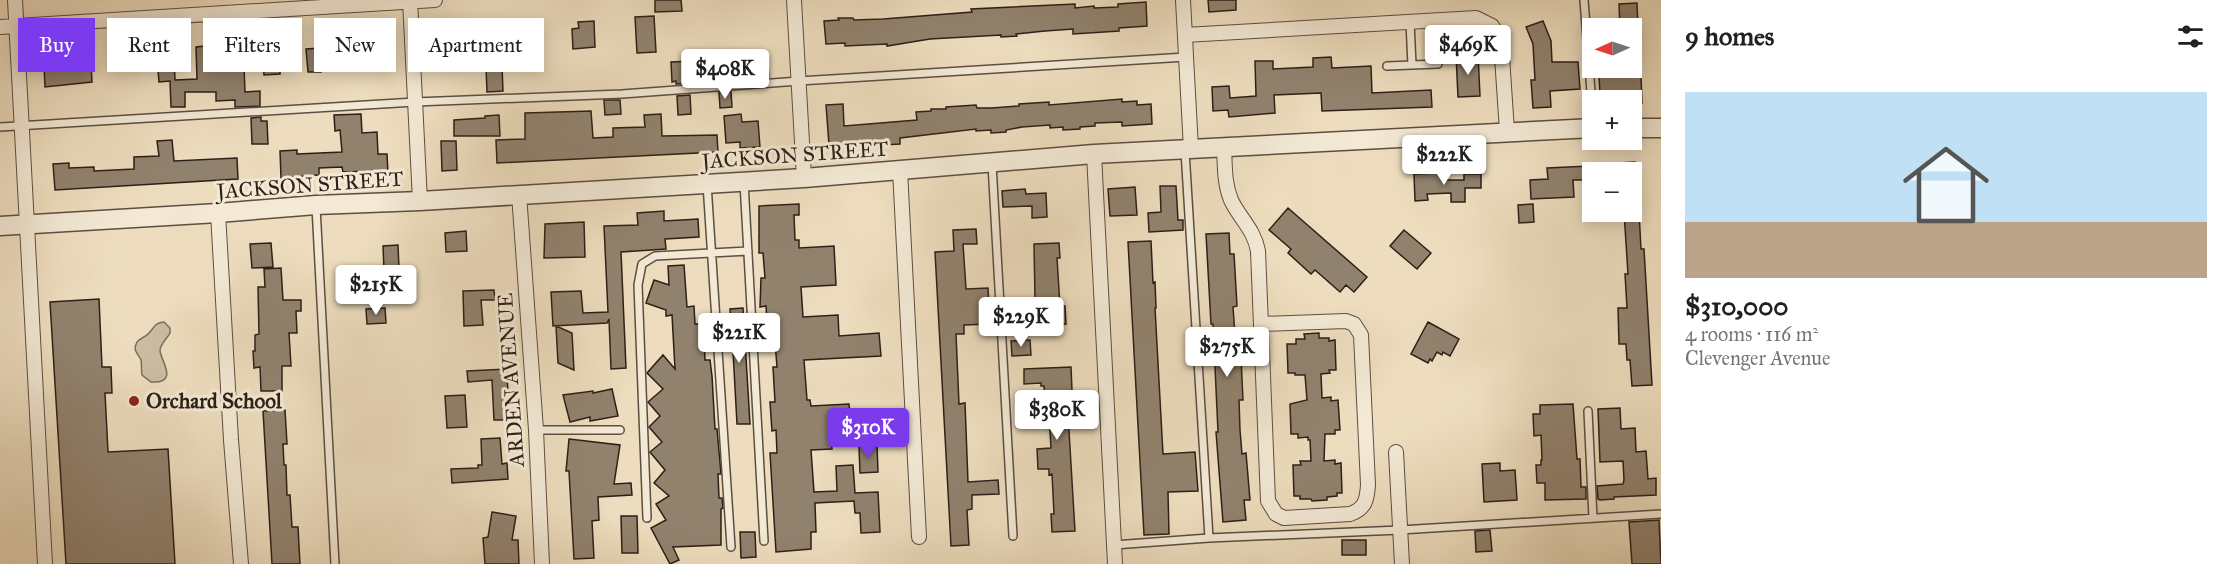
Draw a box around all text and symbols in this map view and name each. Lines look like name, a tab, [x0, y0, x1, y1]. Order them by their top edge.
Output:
chip: Buy	[18, 18, 95, 72]
chip: Rent	[107, 18, 191, 72]
chip: Filters	[203, 18, 302, 72]
chip: New	[314, 18, 396, 72]
chip: Apartment	[408, 18, 544, 72]
north arrow	[1582, 18, 1642, 78]
map controls	[1582, 18, 1642, 222]
text: 9 homes	[1685, 20, 1774, 52]
icon: filters	[2174, 20, 2207, 53]
pin: $469K	[1426, 25, 1510, 76]
text: $469K	[1439, 32, 1497, 56]
pin: $408K	[683, 49, 767, 100]
text: $408K	[695, 56, 755, 80]
button: +	[1582, 90, 1642, 150]
icon: home	[1892, 131, 2000, 239]
pin: $222K	[1402, 135, 1486, 186]
street label: JACKSON STREET	[699, 136, 889, 175]
text: $222K	[1416, 142, 1472, 166]
button: −	[1582, 162, 1642, 222]
street label: JACKSON STREET	[214, 166, 404, 205]
pin: $215K	[334, 265, 418, 316]
text: $215K	[349, 272, 403, 296]
text: $310,000	[1685, 290, 1788, 322]
street label: ARDEN AVENUE	[492, 292, 530, 469]
pin: $229K	[979, 297, 1063, 348]
text: $229K	[993, 304, 1049, 328]
pin: $221K	[697, 313, 781, 364]
text: $221K	[712, 320, 766, 344]
text: 4 rooms · 116 m²	[1685, 322, 1818, 346]
pin: $275K	[1185, 327, 1269, 378]
text: $275K	[1199, 334, 1255, 358]
text: Clevenger Avenue	[1685, 346, 1830, 370]
place label: Orchard School	[146, 388, 283, 414]
pin: $380K	[1015, 390, 1099, 441]
marker: Orchard School	[127, 394, 141, 408]
text: $380K	[1029, 397, 1085, 421]
pin: $310K	[826, 408, 910, 459]
text: $310K	[841, 415, 895, 439]

